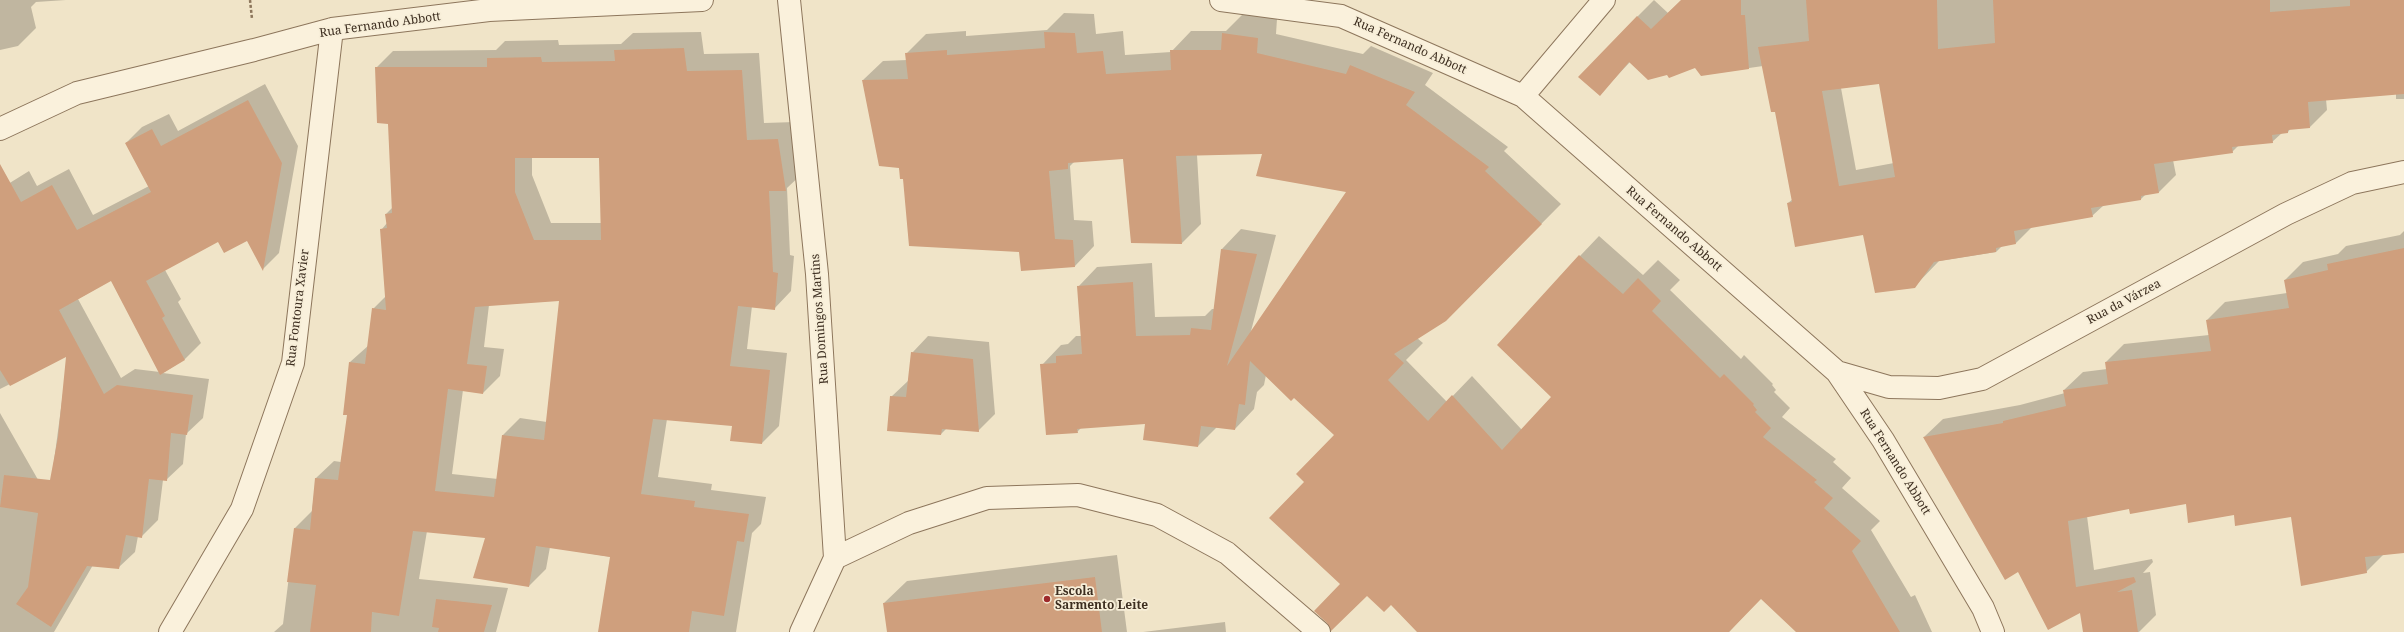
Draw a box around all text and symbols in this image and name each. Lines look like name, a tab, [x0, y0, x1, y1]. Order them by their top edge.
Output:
street label: Rua Fernando Abbott	[318, 9, 442, 41]
street label: Rua Fernando Abbott	[1351, 15, 1469, 77]
street label: Rua Fernando Abbott	[1623, 183, 1725, 275]
street label: Rua Fontoura Xavier	[284, 248, 312, 368]
street label: Rua Domingos Martins	[808, 253, 832, 385]
street label: Rua da Várzea	[2085, 276, 2163, 328]
street label: Rua Fernando Abbott	[1857, 406, 1933, 518]
place label: Escola Sarmento Leite	[1055, 585, 1148, 613]
marker: Escola Sarmento Leite	[1042, 594, 1052, 604]

